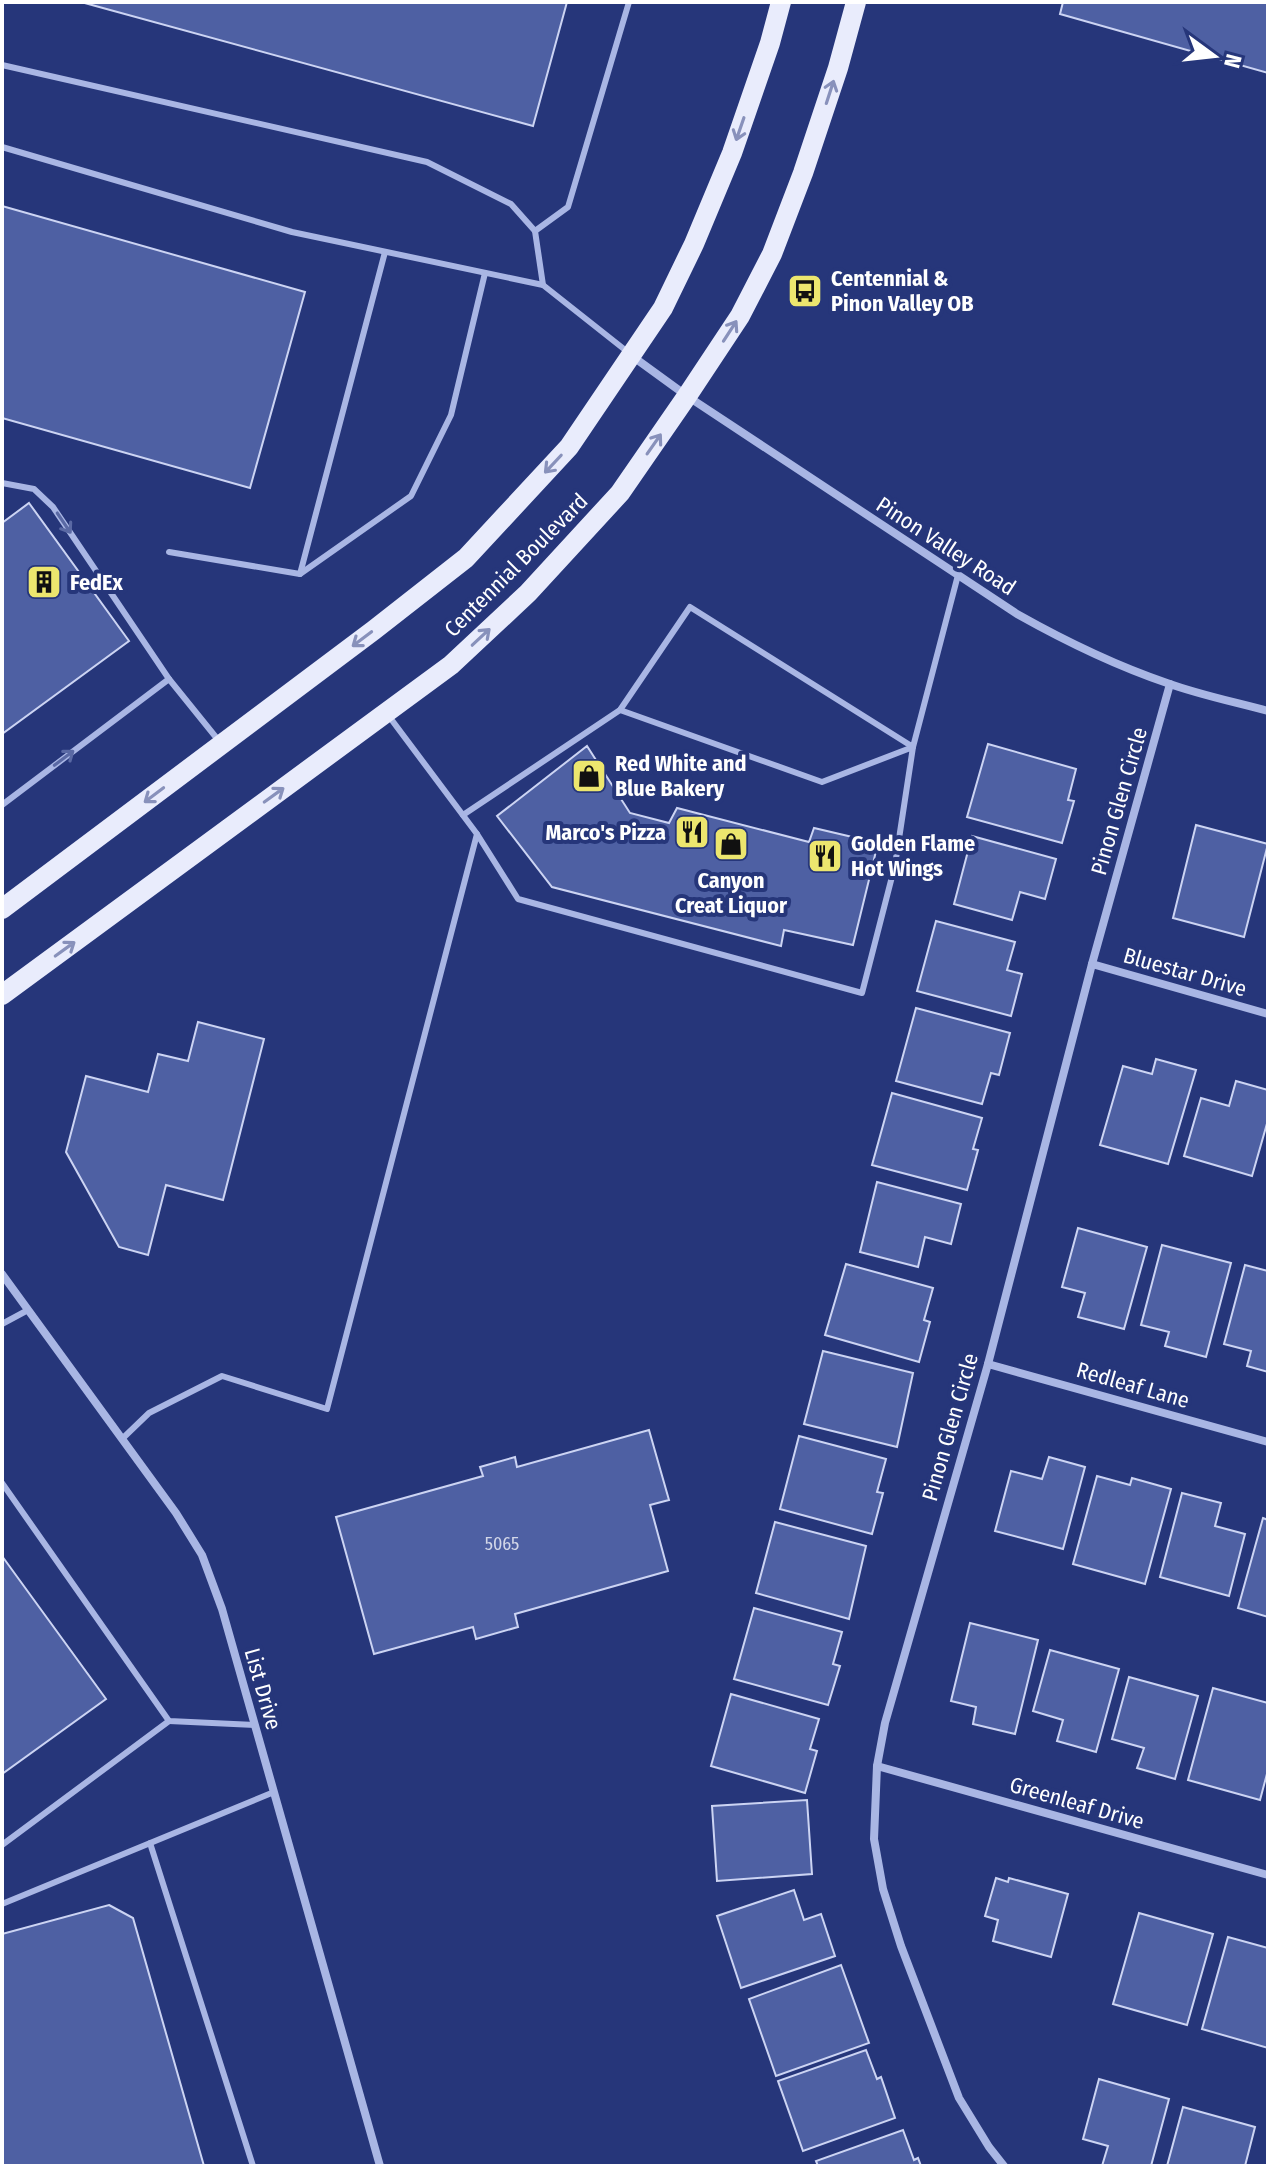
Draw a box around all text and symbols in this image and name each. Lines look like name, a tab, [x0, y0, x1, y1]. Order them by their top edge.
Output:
north arrow	[1174, 16, 1254, 96]
text: N	[1218, 51, 1248, 71]
one-way arrow	[823, 80, 838, 105]
one-way arrow	[732, 117, 747, 142]
place label: Centennial & Pinon Valley OB	[831, 265, 974, 317]
bus stop icon: Centennial & Pinon Valley OB	[786, 272, 824, 310]
one-way arrow	[722, 320, 738, 343]
one-way arrow	[646, 434, 662, 456]
one-way arrow	[544, 454, 563, 474]
street label: Centennial Boulevard	[439, 488, 593, 642]
street label: Pinon Valley Road	[871, 491, 1021, 601]
one-way arrow	[56, 511, 72, 534]
building icon: FedEx	[25, 563, 63, 601]
place label: FedEx	[70, 569, 124, 596]
one-way arrow	[470, 629, 490, 647]
one-way arrow	[352, 630, 373, 647]
street label: Pinon Glen Circle	[1085, 724, 1153, 878]
one-way arrow	[53, 749, 75, 766]
place label: Red White and Blue Bakery	[615, 750, 747, 802]
shop icon: Red White and Blue Bakery	[570, 757, 608, 795]
one-way arrow	[144, 786, 165, 803]
one-way arrow	[263, 787, 285, 803]
restaurant icon: Marco's Pizza	[673, 813, 711, 851]
place label: Marco's Pizza	[545, 819, 666, 846]
shop icon: Canyon Creat Liquor	[712, 825, 750, 863]
place label: Golden Flame Hot Wings	[851, 830, 975, 882]
restaurant icon: Golden Flame Hot Wings	[806, 837, 844, 875]
place label: Canyon Creat Liquor	[675, 867, 788, 919]
one-way arrow	[54, 941, 75, 958]
street label: Bluestar Drive	[1120, 942, 1250, 1002]
street label: Pinon Glen Circle	[916, 1350, 984, 1504]
street label: Redleaf Lane	[1073, 1356, 1193, 1414]
house number: 5065	[485, 1533, 519, 1555]
street label: List Drive	[238, 1645, 288, 1733]
street label: Greenleaf Drive	[1007, 1771, 1147, 1835]

